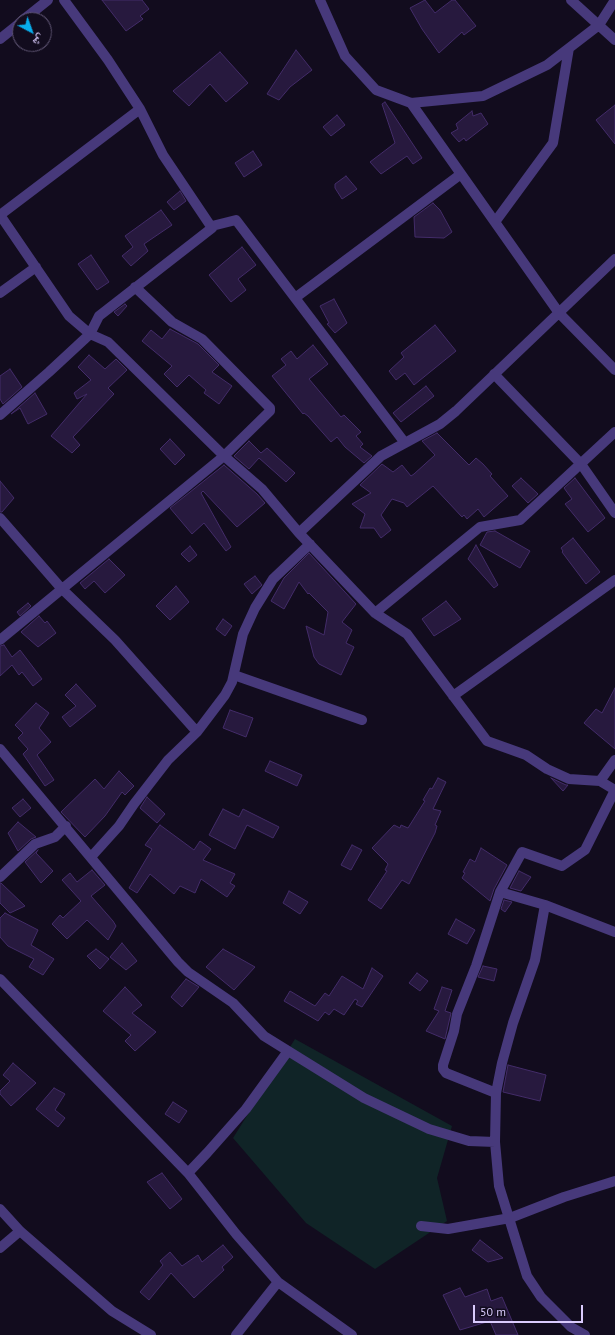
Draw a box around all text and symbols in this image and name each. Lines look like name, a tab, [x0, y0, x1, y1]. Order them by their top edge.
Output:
north arrow	[12, 12, 52, 52]
text: ش	[30, 31, 48, 49]
scale bar	[475, 1297, 585, 1323]
text: 50 m	[480, 1304, 506, 1319]

